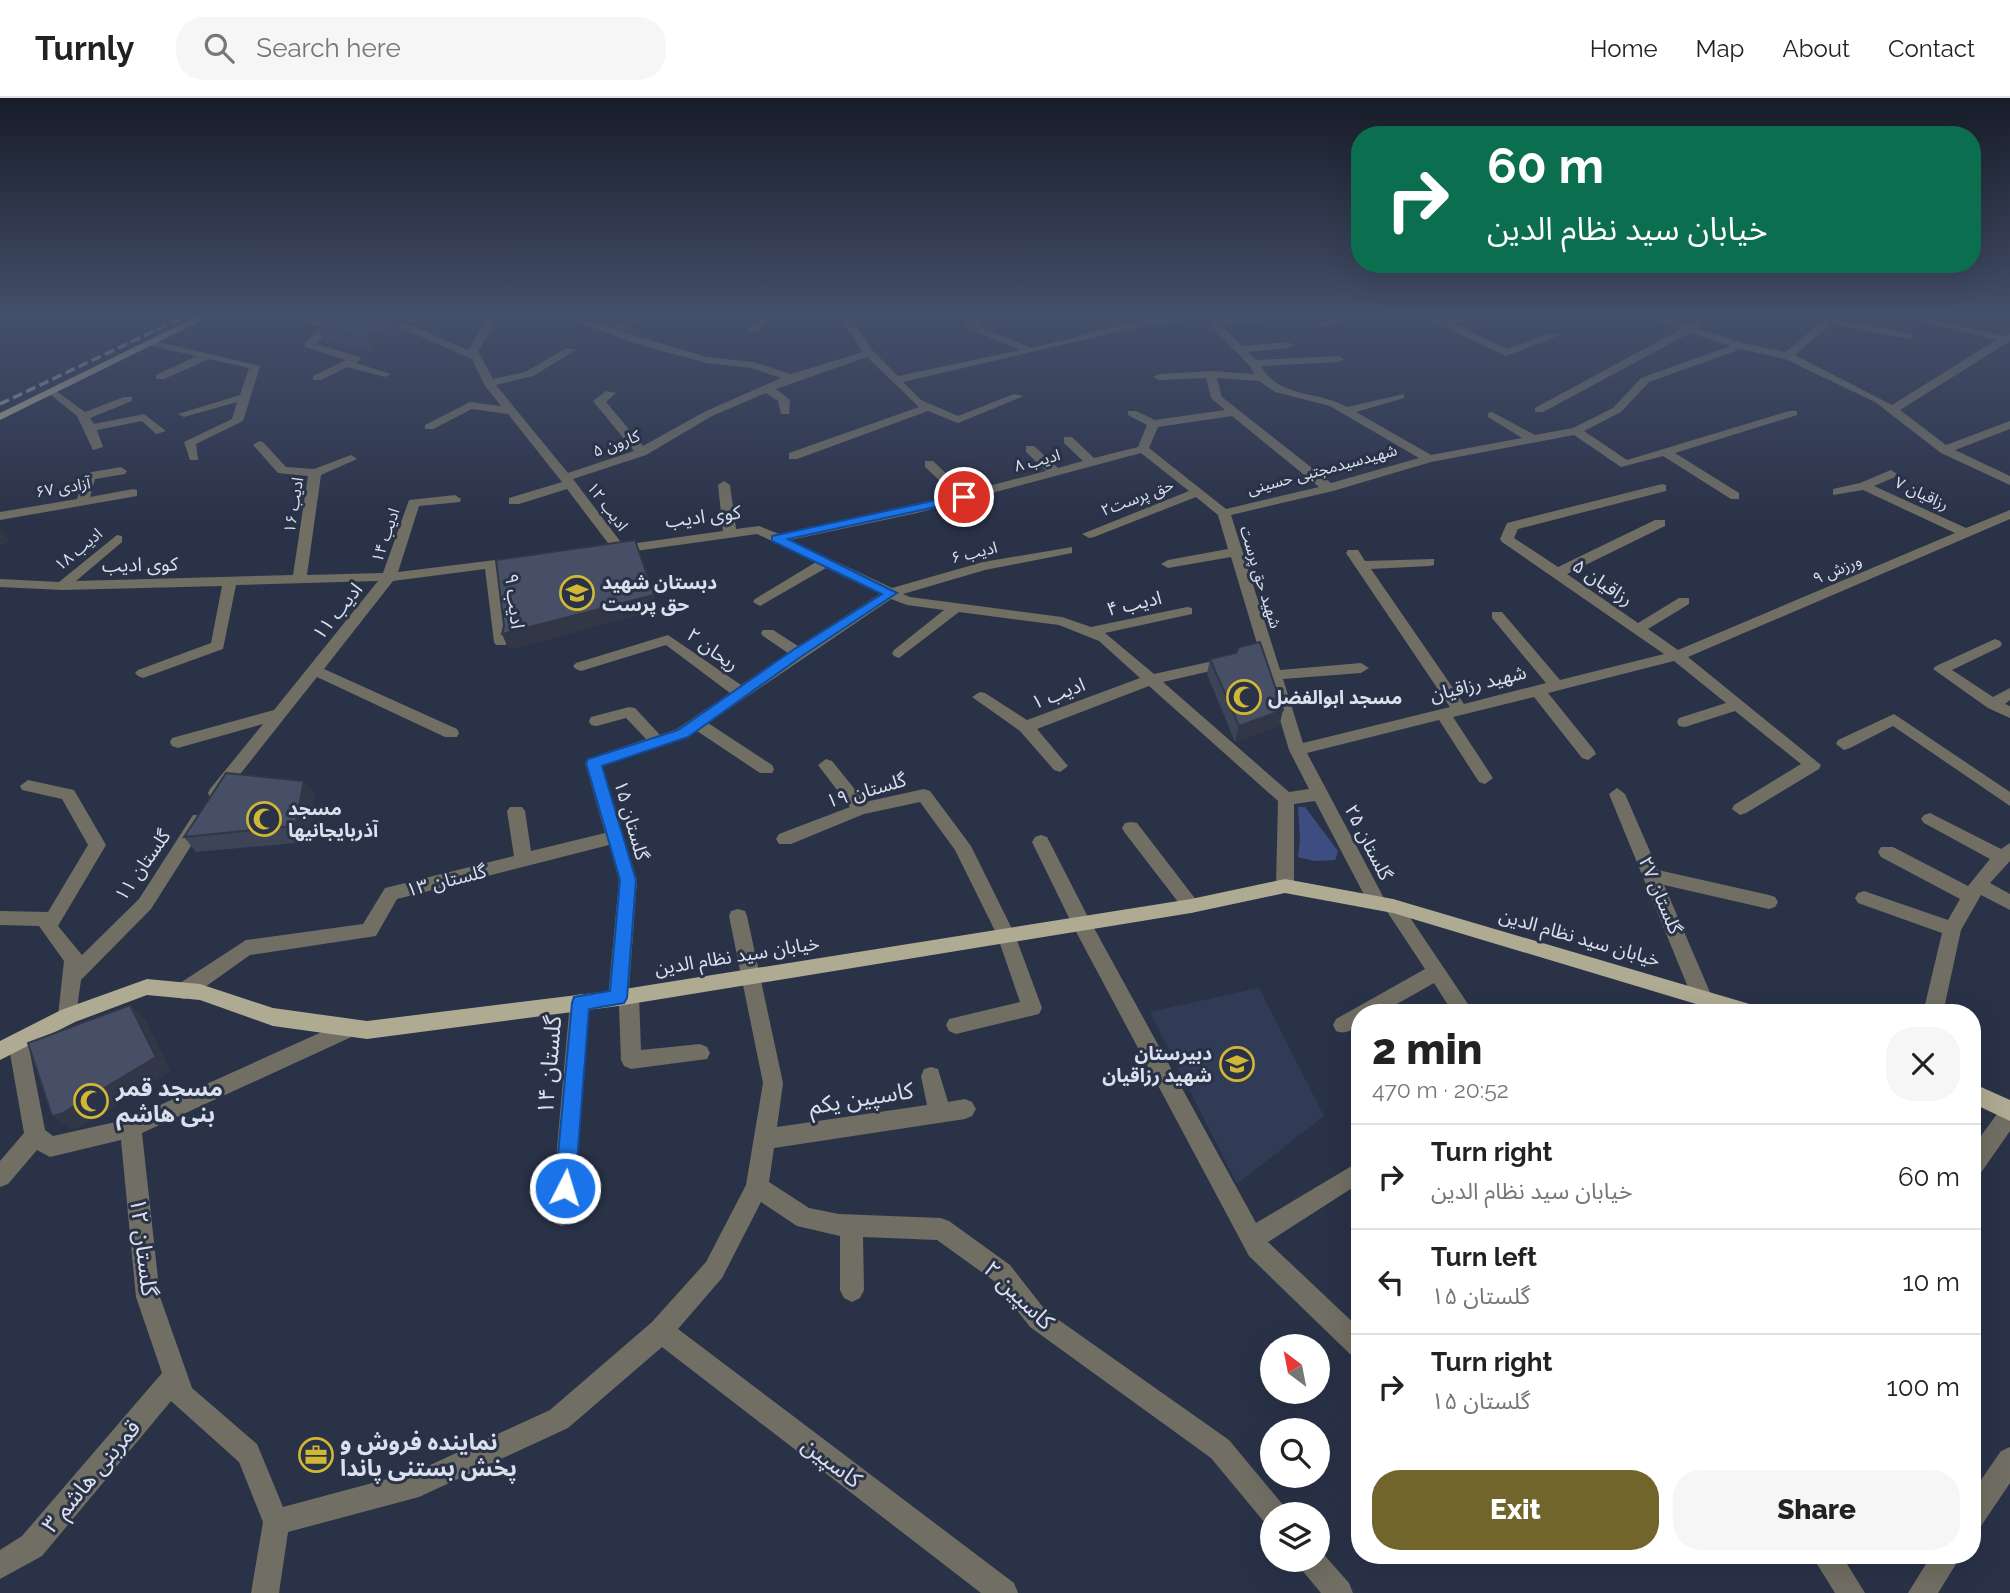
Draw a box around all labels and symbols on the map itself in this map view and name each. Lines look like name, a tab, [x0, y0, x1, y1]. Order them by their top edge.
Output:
street label: کارون ۵	[590, 426, 643, 461]
street label: شهیدسیدمجتبی حسینی	[1245, 440, 1399, 499]
street label: ادیب ۸	[1012, 445, 1062, 476]
pin	[934, 467, 994, 527]
street label: آزادی ۶۷	[34, 473, 93, 502]
street label: رزاقیان ۷	[1892, 473, 1952, 514]
street label: حق پرست۲	[1098, 475, 1177, 521]
street label: ادیب ۱۶	[280, 476, 307, 534]
street label: ادیب ۱۲	[583, 478, 632, 534]
street label: کوی ادیب	[664, 500, 743, 533]
street label: ادیب ۱۴	[367, 506, 404, 565]
street label: ادیب ۱۸	[51, 524, 106, 575]
street label: شهید حق پرست	[1235, 524, 1285, 631]
street label: ادیب ۶	[949, 538, 999, 567]
street label: ورزش ۹	[1810, 551, 1864, 588]
street label: کوی ادیب	[102, 552, 179, 577]
street label: رزاقیان ۵	[1568, 554, 1637, 611]
place label: دبستان شهید حق پرست	[602, 571, 717, 617]
street label: ادیب ۹	[500, 572, 529, 630]
school or university icon: دبستان شهید حق پرست	[558, 574, 596, 612]
street label: ادیب ۱۱	[307, 578, 367, 644]
street label: ادیب ۴	[1104, 586, 1164, 620]
street label: ریحان ۲	[682, 623, 743, 676]
street label: شهید رزاقیان	[1427, 660, 1529, 707]
street label: ادیب ۱	[1028, 673, 1088, 714]
mosque icon: مسجد ابوالفضل	[1225, 678, 1263, 716]
place label: مسجد ابوالفضل	[1268, 686, 1402, 709]
street label: گلستان ۱۹	[824, 768, 910, 812]
street label: گلستان ۱۵	[610, 778, 654, 864]
place label: مسجد آذربایجانیها	[288, 797, 379, 842]
mosque icon: مسجد آذربایجانیها	[245, 800, 283, 838]
street label: گلستان ۲۵	[1341, 801, 1398, 885]
street label: گلستان ۱۱	[109, 824, 175, 905]
street label: گلستان ۲۷	[1635, 853, 1688, 938]
street label: گلستان ۱۳	[404, 859, 490, 901]
street label: خیابان سید نظام الدین	[1496, 903, 1663, 974]
street label: خیابان سید نظام الدین	[653, 931, 822, 983]
street label: گلستان ۱۴	[531, 1014, 566, 1116]
place label: دبیرستان شهید رزاقیان	[1102, 1042, 1212, 1087]
school or university icon: دبیرستان شهید رزاقیان	[1218, 1045, 1256, 1083]
place label: مسجد قمر بنی هاشم	[115, 1074, 223, 1131]
street label: کاسپین یکم	[807, 1076, 916, 1123]
mosque icon: مسجد قمر بنی هاشم	[72, 1082, 110, 1120]
position arrow	[528, 1151, 602, 1225]
street label: گلستان ۱۲	[125, 1196, 164, 1298]
street label: کاسپین ۲	[977, 1255, 1060, 1337]
north arrow	[1260, 1334, 1330, 1404]
street label: قمربنی هاشم ۳	[36, 1414, 149, 1540]
place label: نماینده فروش و پخش بستنی پاندا	[340, 1428, 517, 1484]
street label: کاسپین	[796, 1430, 868, 1495]
office icon: نماینده فروش و پخش بستنی پاندا	[297, 1436, 335, 1474]

